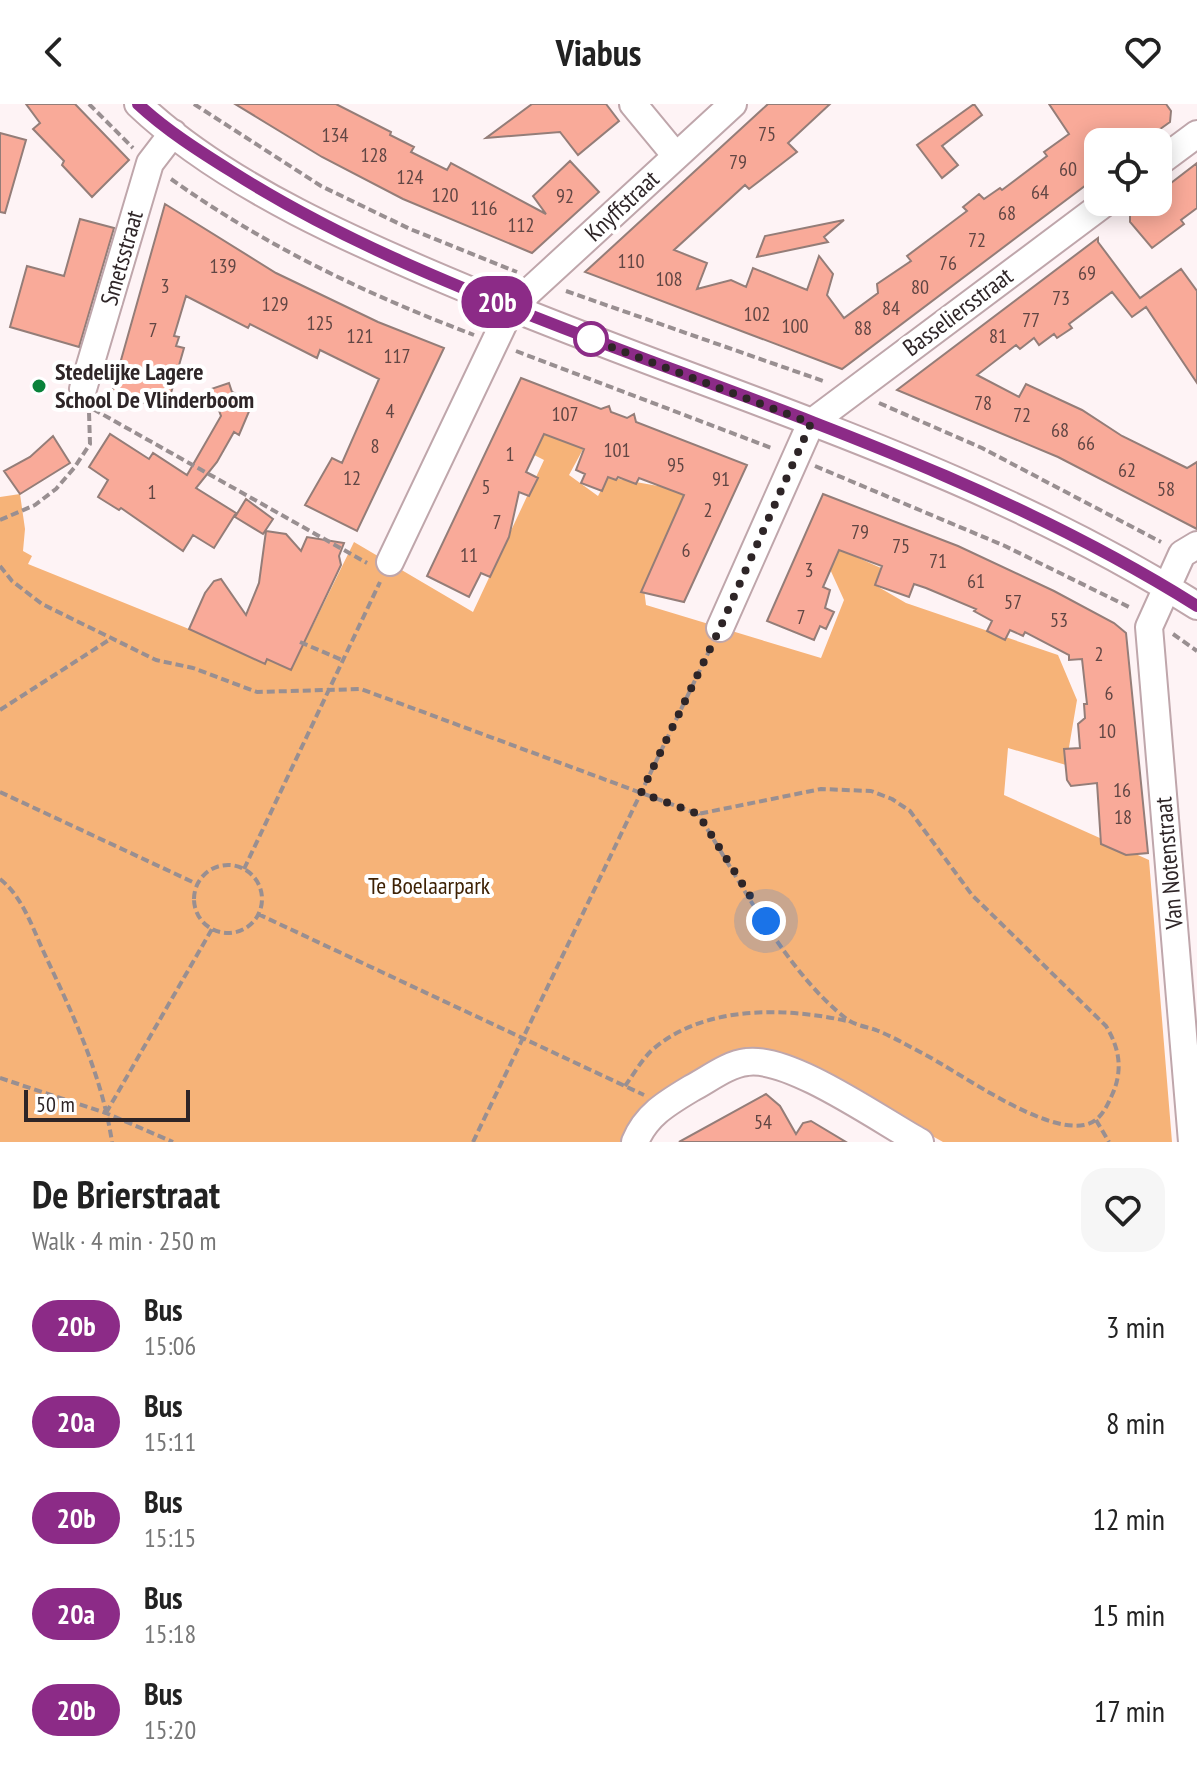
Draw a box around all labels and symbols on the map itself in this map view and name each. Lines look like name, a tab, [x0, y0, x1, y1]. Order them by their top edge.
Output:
house number: 75	[758, 121, 776, 147]
house number: 134	[322, 122, 349, 148]
house number: 128	[361, 142, 388, 168]
house number: 79	[729, 149, 747, 175]
house number: 60	[1059, 156, 1077, 182]
street label: Knyffstraat	[578, 163, 666, 248]
house number: 124	[397, 164, 424, 190]
house number: 64	[1031, 179, 1049, 205]
house number: 120	[432, 182, 459, 208]
house number: 92	[556, 183, 574, 209]
house number: 116	[471, 195, 498, 221]
house number: 68	[998, 200, 1016, 226]
street label: Smetsstraat	[93, 206, 150, 309]
house number: 112	[508, 212, 535, 238]
house number: 72	[968, 227, 986, 253]
house number: 110	[618, 248, 645, 274]
house number: 76	[939, 250, 957, 276]
house number: 139	[210, 253, 237, 279]
street label: Basseliersstraat	[897, 260, 1019, 363]
house number: 69	[1078, 260, 1096, 286]
house number: 108	[656, 266, 683, 292]
house number: 3	[161, 273, 170, 299]
house number: 80	[911, 274, 929, 300]
line badge: 20b	[451, 276, 543, 328]
house number: 73	[1052, 285, 1070, 311]
house number: 129	[262, 291, 289, 317]
house number: 84	[882, 295, 900, 321]
house number: 102	[744, 301, 771, 327]
house number: 77	[1022, 307, 1040, 333]
house number: 125	[307, 310, 334, 336]
house number: 100	[782, 313, 809, 339]
house number: 88	[854, 315, 872, 341]
house number: 7	[149, 317, 158, 343]
unlabelled marker	[574, 322, 608, 356]
house number: 121	[347, 323, 374, 349]
house number: 81	[989, 323, 1007, 349]
house number: 117	[384, 343, 411, 369]
place label: Stedelijke Lagere School De Vlinderboom	[55, 356, 254, 415]
marker: Stedelijke Lagere School De Vlinderboom	[30, 377, 48, 395]
house number: 78	[974, 390, 992, 416]
house number: 4	[386, 398, 395, 424]
house number: 107	[552, 401, 579, 427]
house number: 72	[1013, 402, 1031, 428]
house number: 68	[1051, 417, 1069, 443]
house number: 66	[1077, 430, 1095, 456]
house number: 8	[371, 433, 380, 459]
house number: 101	[604, 437, 631, 463]
house number: 1	[506, 441, 515, 467]
house number: 95	[667, 452, 685, 478]
house number: 62	[1118, 457, 1136, 483]
house number: 12	[343, 465, 361, 491]
house number: 91	[712, 466, 730, 492]
house number: 5	[482, 474, 491, 500]
house number: 58	[1157, 476, 1175, 502]
house number: 1	[148, 479, 157, 505]
house number: 2	[704, 497, 713, 523]
house number: 7	[493, 509, 502, 535]
house number: 79	[851, 519, 869, 545]
house number: 75	[892, 533, 910, 559]
house number: 6	[682, 537, 691, 563]
house number: 11	[460, 542, 478, 568]
house number: 71	[929, 548, 947, 574]
house number: 3	[805, 557, 814, 583]
house number: 61	[967, 568, 985, 594]
house number: 57	[1004, 589, 1022, 615]
house number: 7	[797, 604, 806, 630]
house number: 53	[1050, 607, 1068, 633]
house number: 2	[1095, 641, 1104, 667]
house number: 6	[1105, 680, 1114, 706]
house number: 10	[1098, 718, 1116, 744]
house number: 16	[1113, 777, 1131, 803]
street label: Van Notenstraat	[1147, 795, 1190, 931]
house number: 18	[1114, 804, 1132, 830]
park label: Te Boelaarpark	[368, 870, 491, 901]
your location	[746, 901, 786, 941]
scale bar	[24, 1086, 190, 1122]
house number: 54	[754, 1109, 772, 1135]

